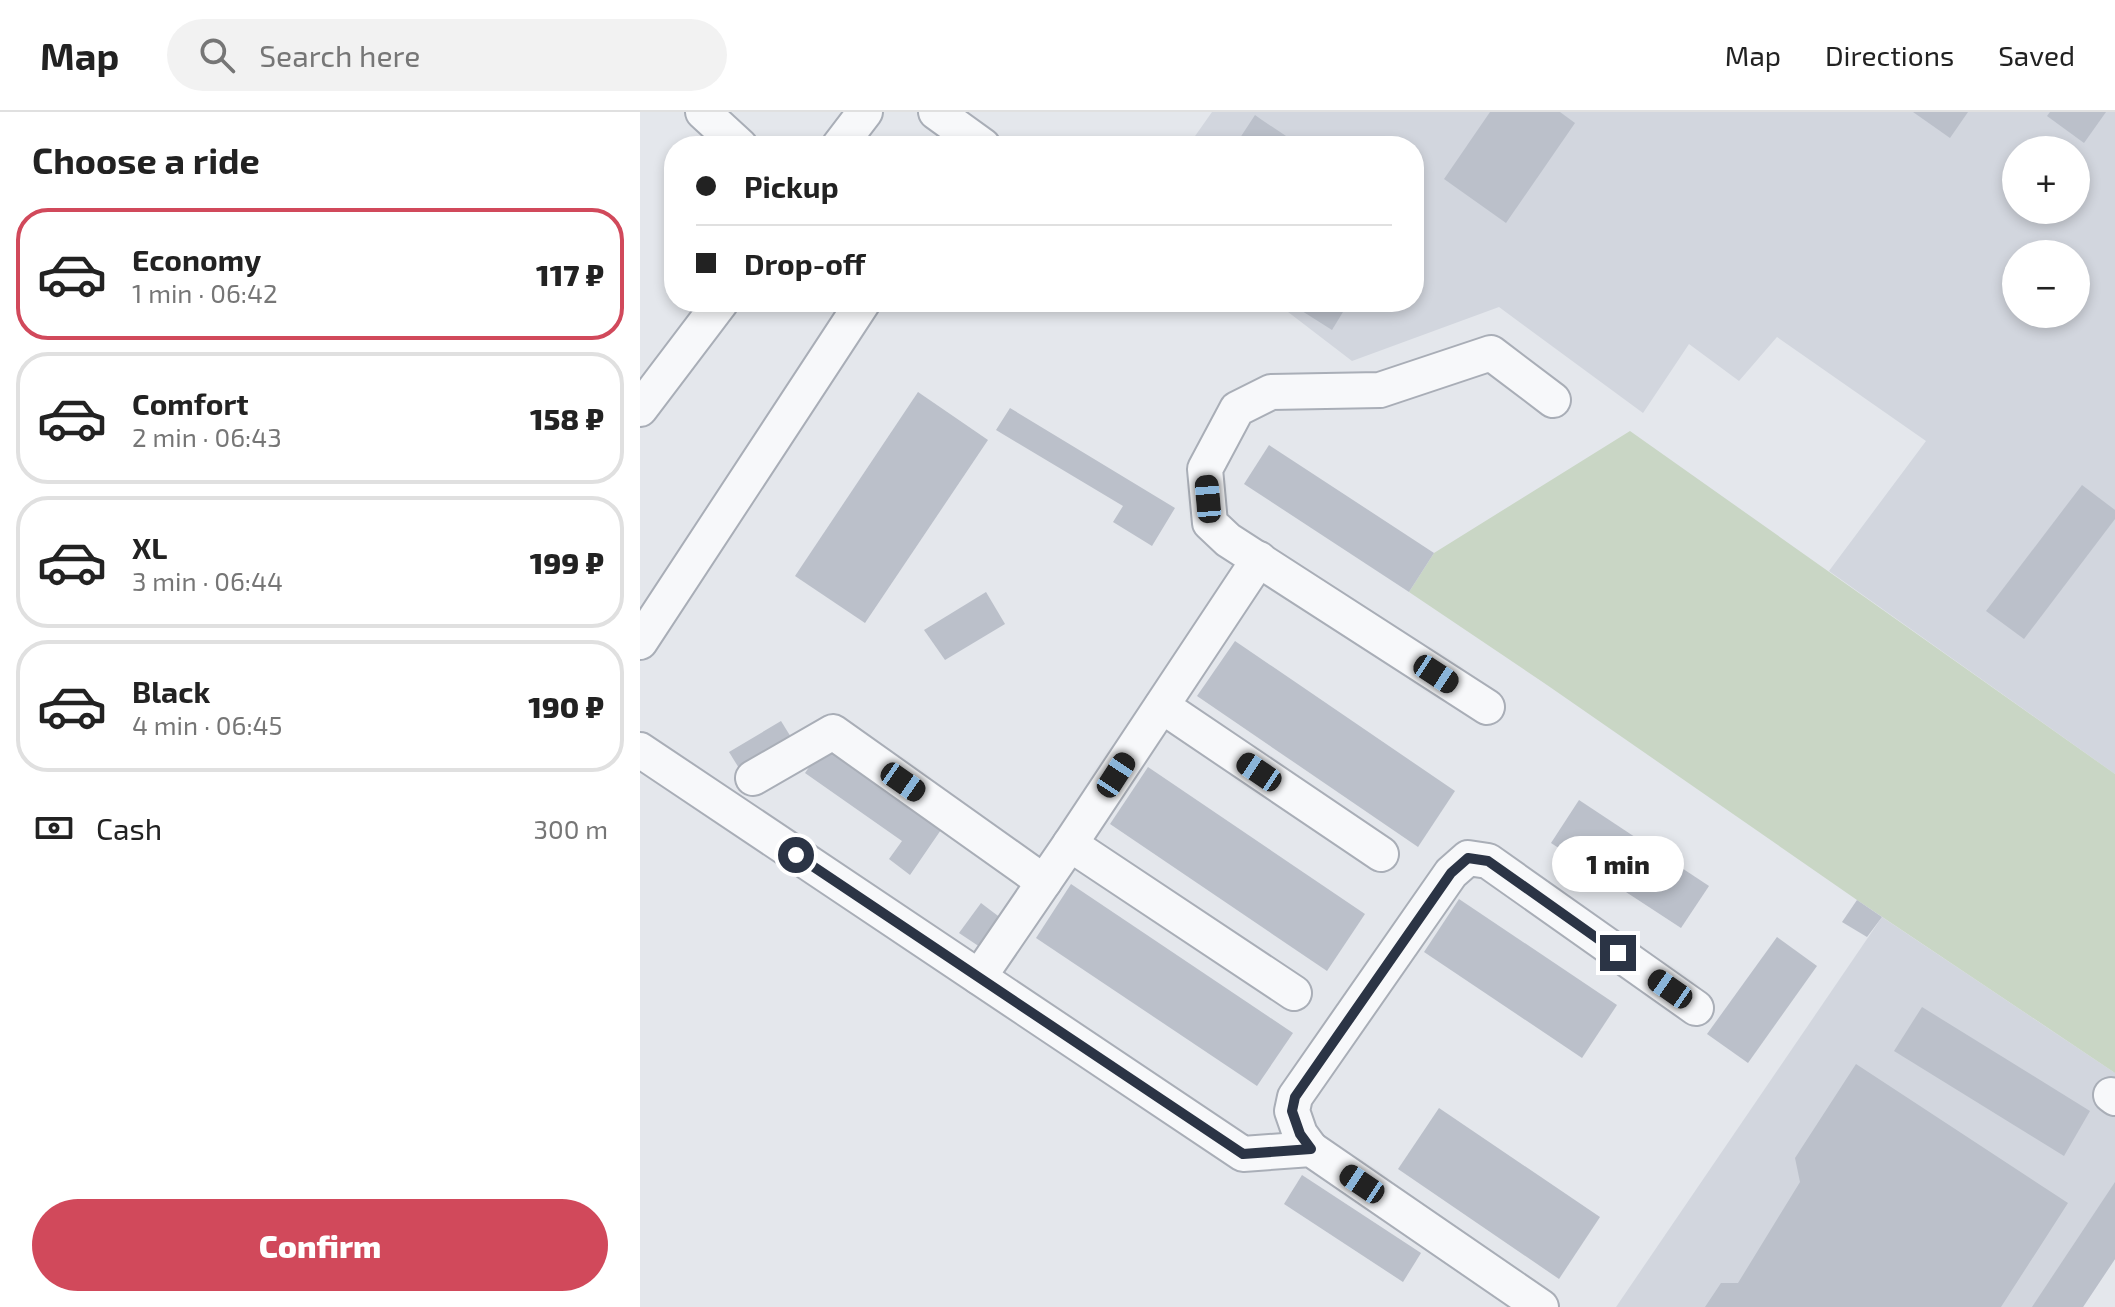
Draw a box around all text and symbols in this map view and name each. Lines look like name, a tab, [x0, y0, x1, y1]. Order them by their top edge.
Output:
search box	[167, 19, 727, 91]
text: Map	[40, 32, 119, 78]
icon: search	[195, 33, 239, 77]
text: Search here	[259, 37, 420, 73]
text: Map	[1725, 38, 1781, 72]
text: Directions	[1825, 38, 1954, 72]
text: Saved	[1998, 38, 2075, 72]
map controls	[2002, 136, 2090, 328]
button: +	[2002, 136, 2090, 224]
text: Choose a ride	[32, 138, 260, 181]
text: Pickup	[744, 168, 839, 204]
icon: car	[36, 238, 108, 310]
button: −	[2002, 240, 2090, 328]
text: Economy	[132, 241, 261, 277]
text: Drop-off	[744, 245, 866, 281]
text: 117 ₽	[536, 256, 604, 292]
text: 1 min · 06:42	[132, 277, 278, 308]
icon: car	[36, 382, 108, 454]
text: Comfort	[132, 385, 249, 421]
text: 158 ₽	[530, 400, 604, 436]
text: 2 min · 06:43	[132, 421, 282, 452]
car	[1194, 474, 1222, 524]
icon: car	[36, 526, 108, 598]
text: XL	[132, 529, 167, 565]
text: 199 ₽	[530, 544, 604, 580]
text: 3 min · 06:44	[132, 565, 283, 596]
car	[1409, 651, 1463, 697]
icon: car	[36, 670, 108, 742]
text: Black	[132, 673, 210, 709]
text: 190 ₽	[528, 688, 604, 724]
text: 4 min · 06:45	[132, 709, 282, 740]
car	[1093, 748, 1139, 802]
car	[1232, 749, 1286, 795]
car	[876, 758, 930, 806]
icon: cash	[32, 806, 76, 850]
text: Cash	[96, 810, 162, 846]
text: 300 m	[534, 813, 608, 844]
route start	[778, 837, 814, 873]
callout: 1 min	[1552, 837, 1684, 893]
text: 1 min	[1586, 848, 1650, 879]
route end	[1600, 935, 1636, 971]
car	[1643, 965, 1697, 1013]
car	[1335, 1161, 1389, 1207]
button: Confirm	[32, 1199, 608, 1291]

